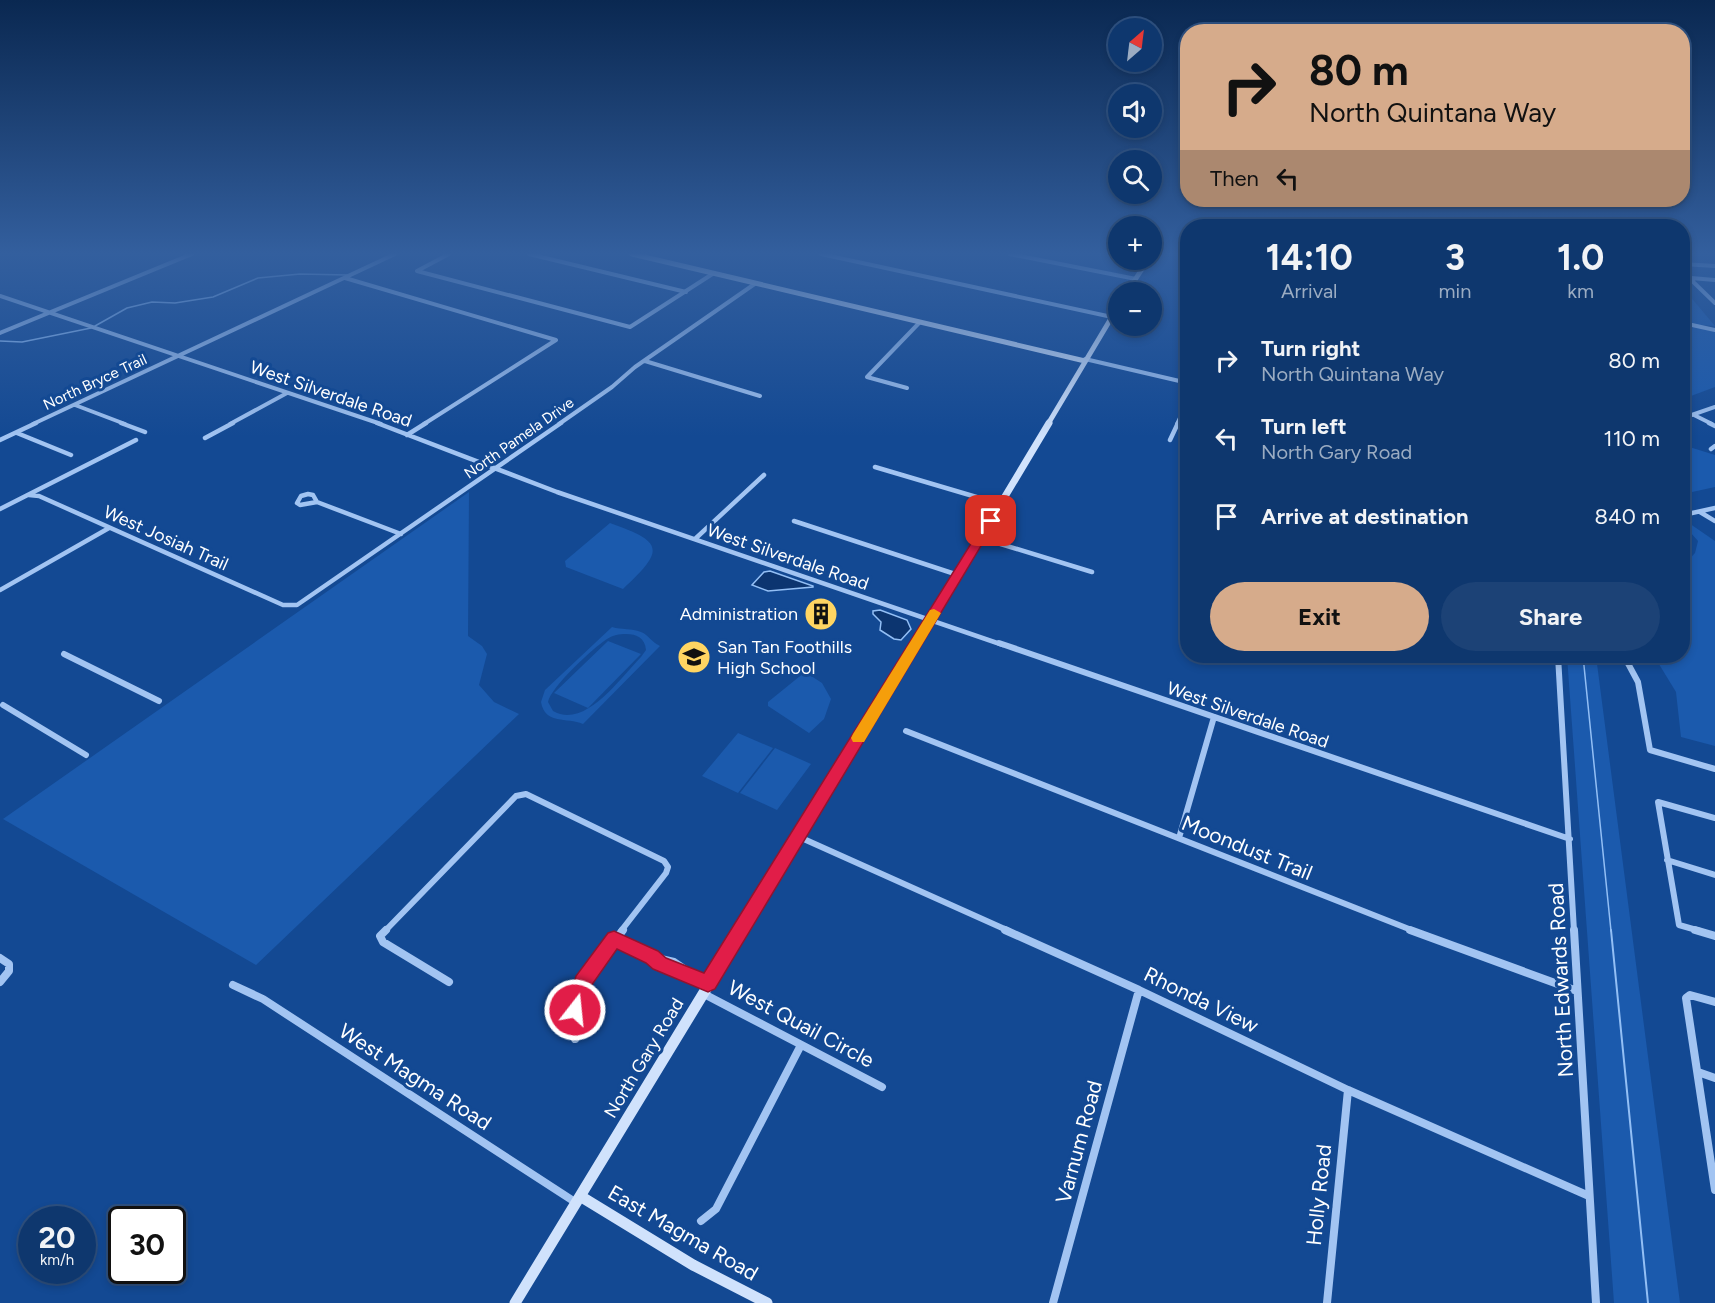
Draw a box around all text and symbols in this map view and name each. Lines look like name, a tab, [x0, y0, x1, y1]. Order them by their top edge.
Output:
north arrow	[1108, 18, 1162, 72]
map controls	[1108, 18, 1162, 336]
text: 80 m	[1309, 45, 1409, 96]
icon: right	[1210, 48, 1288, 126]
button: sound	[1108, 84, 1162, 138]
text: North Quintana Way	[1309, 96, 1556, 129]
button: search	[1108, 150, 1162, 204]
icon: left	[1271, 162, 1304, 195]
text: Then	[1210, 165, 1259, 192]
button: +	[1108, 216, 1162, 270]
text: 14:10	[1266, 236, 1353, 279]
text: 3	[1445, 236, 1465, 279]
text: 1.0	[1557, 236, 1604, 279]
text: Arrival	[1281, 279, 1338, 303]
text: min	[1439, 279, 1471, 303]
text: km	[1567, 279, 1594, 303]
button: −	[1108, 282, 1162, 336]
text: Turn right	[1261, 335, 1360, 362]
icon: right	[1210, 344, 1243, 377]
text: 80 m	[1608, 347, 1660, 374]
street label: North Bryce Trail	[40, 350, 150, 414]
street label: West Silverdale Road	[247, 356, 415, 432]
text: North Quintana Way	[1261, 362, 1444, 386]
street label: North Pamela Drive	[461, 393, 577, 483]
text: Turn left	[1261, 413, 1347, 440]
icon: left	[1210, 422, 1243, 455]
text: 110 m	[1604, 425, 1660, 452]
text: North Gary Road	[1261, 440, 1412, 464]
pin	[965, 495, 1016, 546]
icon: arrive	[1210, 500, 1243, 533]
street label: West Josiah Trail	[100, 501, 232, 575]
text: Arrive at destination	[1261, 503, 1469, 530]
text: 840 m	[1595, 503, 1660, 530]
icon: arrive	[974, 504, 1007, 537]
street label: West Silverdale Road	[704, 519, 872, 595]
button: Exit	[1210, 582, 1429, 651]
button: Share	[1441, 582, 1660, 651]
building icon: Administration	[803, 596, 839, 632]
place label: Administration	[680, 603, 798, 625]
place label: San Tan Foothills High School	[717, 636, 852, 679]
school or university icon: San Tan Foothills High School	[676, 639, 712, 675]
street label: West Silverdale Road	[1164, 677, 1332, 753]
street label: Moondust Trail	[1178, 810, 1316, 885]
street label: North Edwards Road	[1543, 882, 1578, 1078]
street label: Rhonda View	[1140, 961, 1263, 1038]
street label: West Quail Circle	[724, 975, 879, 1073]
position arrow	[543, 978, 607, 1042]
street label: North Gary Road	[600, 994, 688, 1122]
street label: West Magma Road	[334, 1018, 496, 1135]
street label: Varnum Road	[1050, 1078, 1107, 1206]
street label: Holly Road	[1301, 1143, 1336, 1247]
street label: East Magma Road	[604, 1179, 763, 1286]
speed limit sign: 30	[108, 1206, 186, 1284]
text: 20	[39, 1219, 75, 1256]
text: km/h	[40, 1251, 74, 1269]

